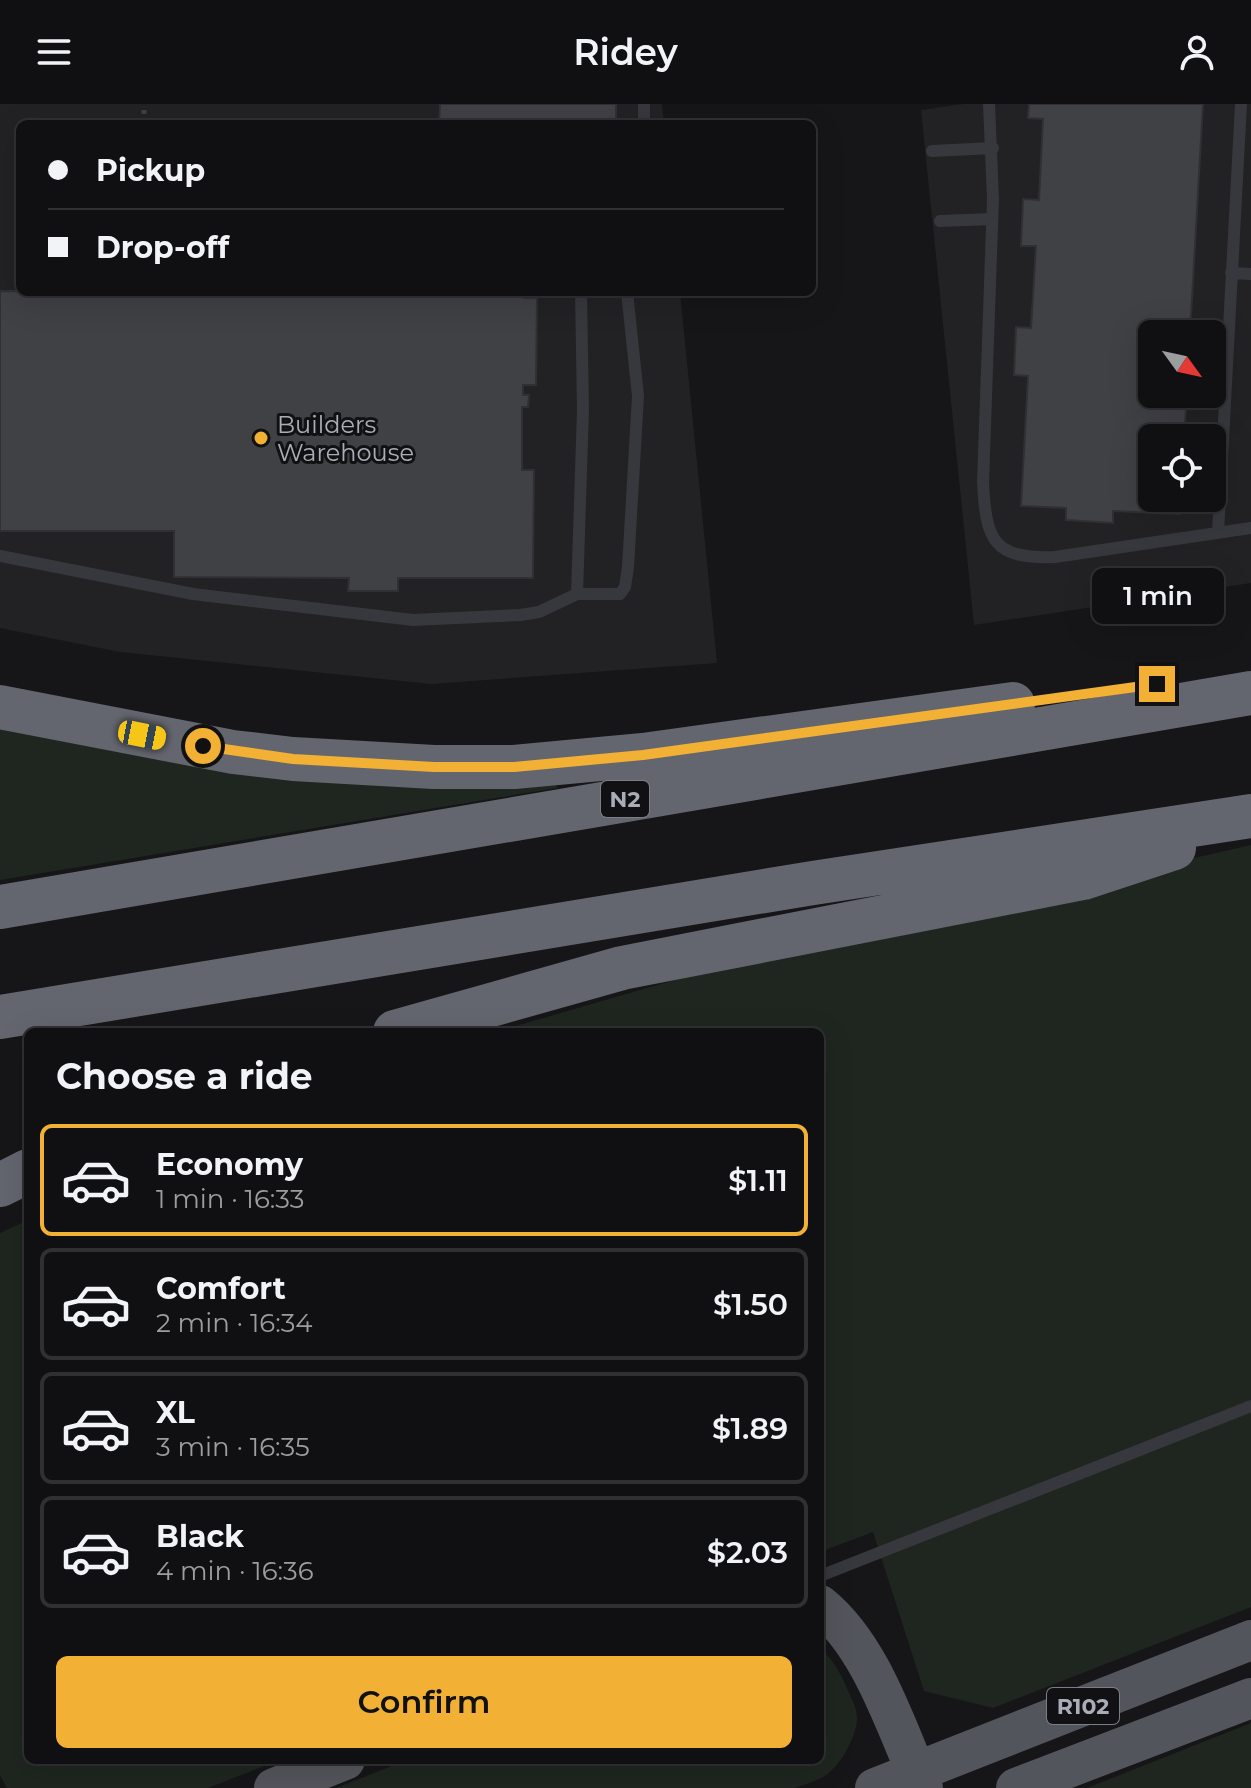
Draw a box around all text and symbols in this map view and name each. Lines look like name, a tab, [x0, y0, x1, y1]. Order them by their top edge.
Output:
icon: menu	[32, 30, 76, 74]
text: Ridey	[573, 30, 678, 74]
icon: person	[1175, 30, 1219, 74]
text: Pickup	[96, 152, 205, 189]
text: Drop-off	[96, 229, 229, 266]
north arrow	[1138, 320, 1226, 408]
map controls	[1138, 320, 1226, 512]
place label: Builders Warehouse	[277, 410, 414, 467]
button: locate	[1138, 424, 1226, 512]
marker: Builders Warehouse	[252, 429, 270, 447]
callout: 1 min	[1091, 568, 1223, 624]
text: 1 min	[1123, 580, 1193, 612]
route end	[1139, 666, 1175, 702]
car	[116, 719, 168, 751]
route start	[185, 728, 221, 764]
road number: N2	[601, 781, 649, 817]
text: Choose a ride	[56, 1054, 313, 1098]
icon: car	[60, 1144, 132, 1216]
text: Economy	[156, 1146, 303, 1183]
text: $1.11	[728, 1162, 788, 1199]
text: 1 min · 16:33	[156, 1183, 304, 1215]
icon: car	[60, 1268, 132, 1340]
text: Comfort	[156, 1270, 286, 1307]
text: $1.50	[713, 1286, 788, 1323]
text: 2 min · 16:34	[156, 1307, 313, 1339]
icon: car	[60, 1392, 132, 1464]
text: XL	[156, 1394, 195, 1431]
text: $1.89	[712, 1410, 788, 1447]
text: 3 min · 16:35	[156, 1431, 310, 1463]
icon: car	[60, 1516, 132, 1588]
text: Black	[156, 1518, 244, 1555]
text: $2.03	[707, 1534, 788, 1571]
text: 4 min · 16:36	[156, 1555, 314, 1587]
button: Confirm	[56, 1656, 792, 1748]
road number: R102	[1047, 1688, 1119, 1724]

